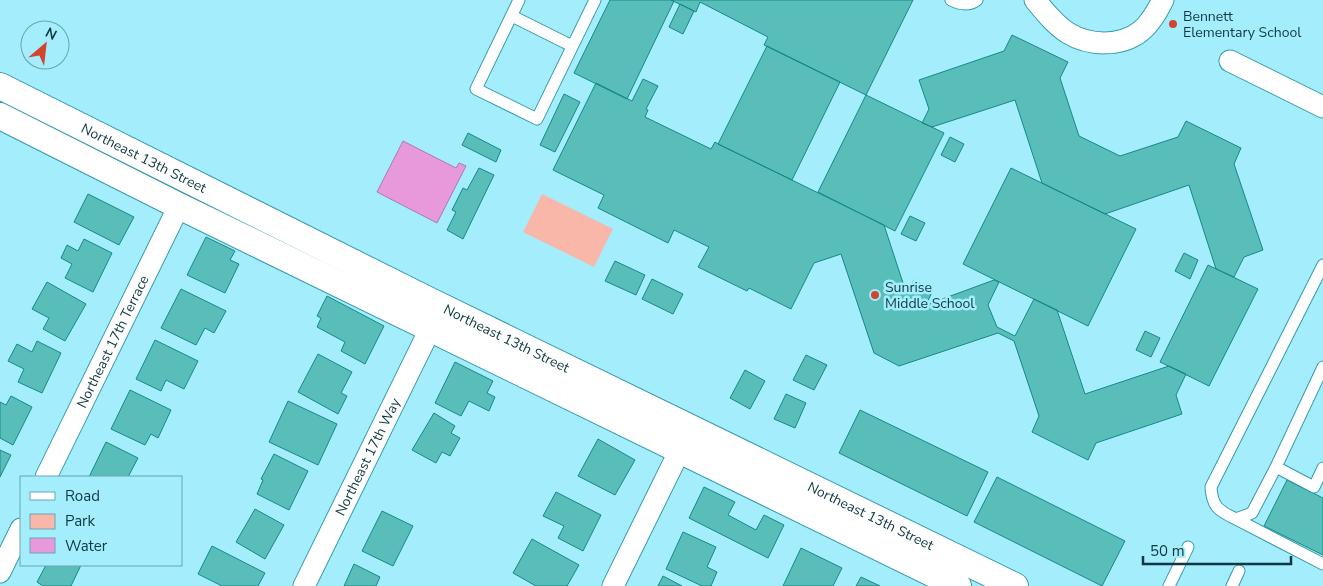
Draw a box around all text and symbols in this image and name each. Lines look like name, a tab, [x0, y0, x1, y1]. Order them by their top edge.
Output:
place label: Bennett Elementary School	[1183, 7, 1302, 42]
marker: Bennett Elementary School	[1167, 18, 1179, 30]
north arrow	[20, 20, 70, 70]
text: N	[42, 23, 60, 45]
street label: Northeast 13th Street	[78, 119, 210, 197]
street label: Northeast 17th Terrace	[72, 272, 153, 411]
place label: Sunrise Middle School	[885, 278, 975, 313]
marker: Sunrise Middle School	[869, 289, 881, 301]
street label: Northeast 13th Street	[440, 300, 573, 377]
street label: Northeast 17th Way	[331, 394, 405, 519]
legend	[20, 476, 182, 566]
street label: Northeast 13th Street	[805, 477, 937, 555]
text: Road	[65, 486, 100, 506]
text: Park	[65, 511, 95, 531]
scale bar	[1143, 534, 1290, 566]
text: Water	[65, 536, 108, 556]
text: 50 m	[1150, 541, 1185, 561]

